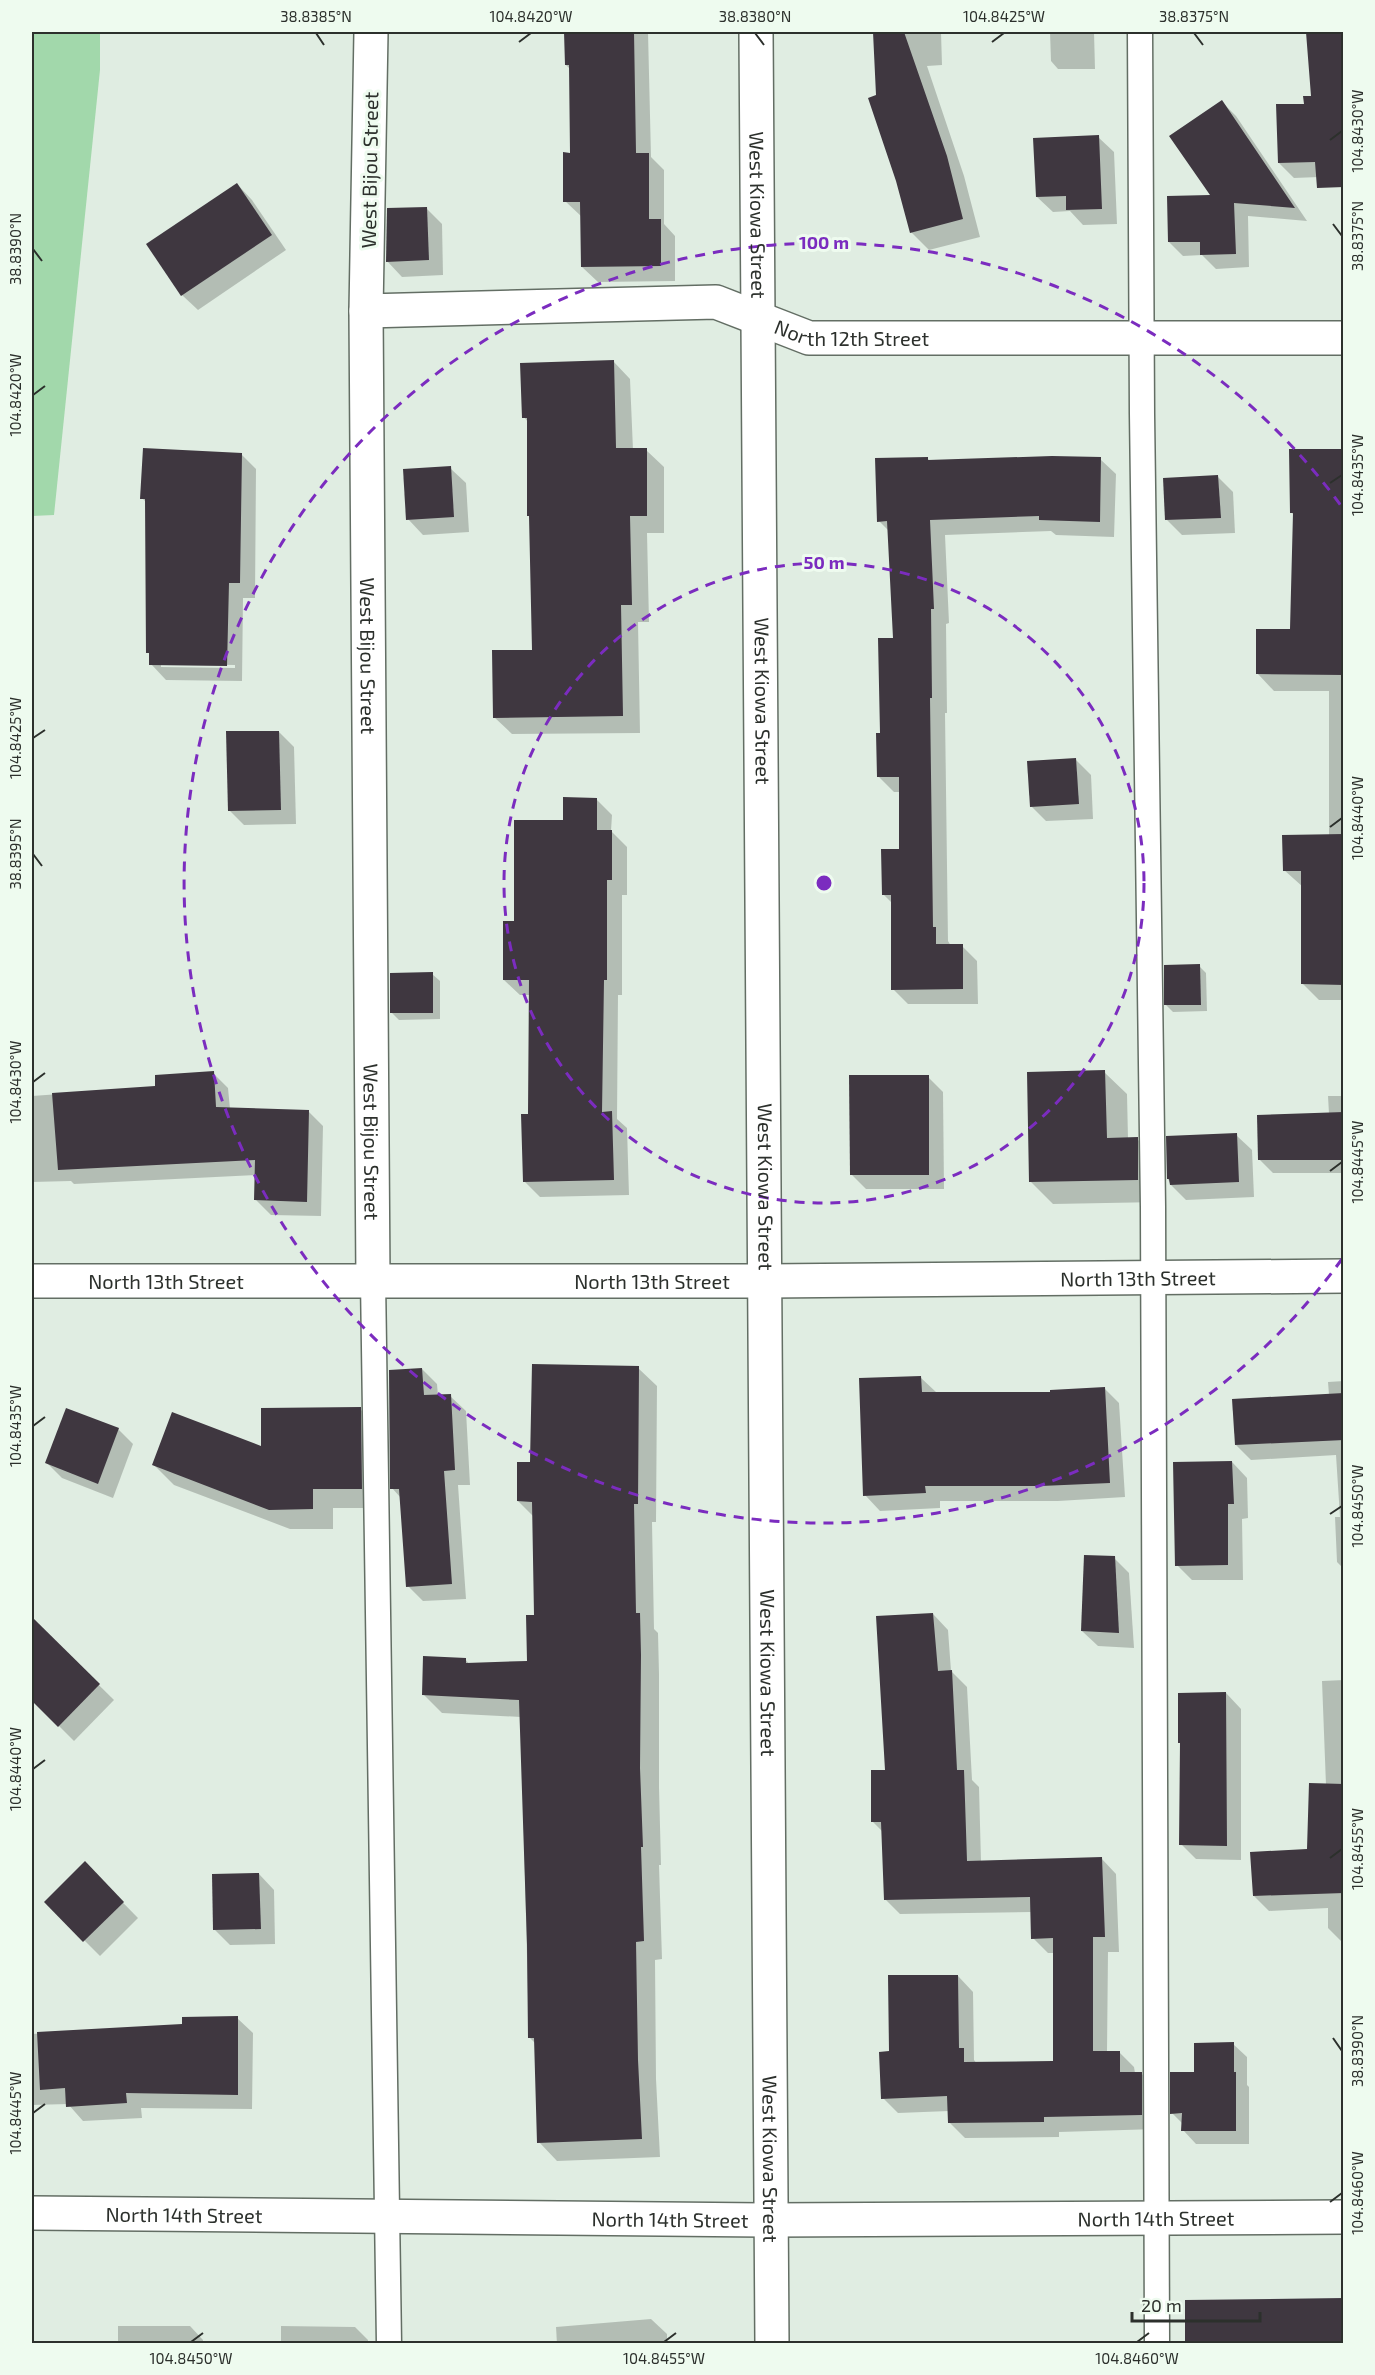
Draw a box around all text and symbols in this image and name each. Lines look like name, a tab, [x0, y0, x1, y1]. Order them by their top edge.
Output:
text: 38.8385°N	[280, 7, 352, 25]
text: 104.8420°W	[489, 7, 573, 25]
text: 38.8380°N	[719, 7, 791, 25]
text: 104.8425°W	[963, 7, 1045, 25]
text: 38.8375°N	[1159, 7, 1229, 25]
text: 104.8430°W	[1348, 89, 1366, 173]
street label: West Bijou Street	[356, 91, 382, 249]
street label: West Kiowa Street	[745, 131, 771, 299]
text: 38.8375°N	[1348, 201, 1366, 271]
text: 38.8390°N	[6, 213, 24, 285]
text: 100 m	[799, 231, 849, 253]
street label: North 12th Street	[771, 314, 929, 350]
text: 104.8420°W	[6, 353, 24, 437]
text: 104.8435°W	[1348, 434, 1366, 516]
text: 50 m	[803, 551, 845, 573]
street label: West Bijou Street	[356, 577, 381, 735]
street label: West Kiowa Street	[751, 617, 776, 785]
text: 104.8425°W	[6, 697, 24, 779]
text: 104.8440°W	[1348, 776, 1366, 860]
text: 38.8395°N	[6, 819, 24, 889]
centre of rings	[814, 873, 834, 893]
text: 104.8430°W	[6, 1040, 24, 1124]
street label: West Bijou Street	[359, 1063, 385, 1221]
street label: West Kiowa Street	[754, 1103, 779, 1271]
text: 104.8445°W	[1348, 1121, 1366, 1203]
street label: North 13th Street	[1060, 1265, 1216, 1290]
street label: North 13th Street	[88, 1269, 244, 1293]
street label: North 13th Street	[574, 1269, 730, 1293]
text: 104.8435°W	[6, 1385, 24, 1467]
text: 104.8450°W	[1348, 1465, 1366, 1547]
street label: West Kiowa Street	[756, 1589, 781, 1757]
text: 104.8440°W	[6, 1727, 24, 1811]
text: 104.8455°W	[1348, 1808, 1366, 1890]
text: 38.8390°N	[1348, 2015, 1366, 2087]
text: 104.8445°W	[6, 2072, 24, 2154]
street label: West Kiowa Street	[758, 2075, 783, 2243]
text: 104.8460°W	[1348, 2151, 1366, 2235]
street label: North 14th Street	[105, 2202, 263, 2227]
street label: North 14th Street	[591, 2206, 749, 2232]
street label: North 14th Street	[1077, 2206, 1235, 2230]
scale bar	[1132, 2285, 1260, 2323]
text: 20 m	[1141, 2294, 1182, 2316]
text: 104.8450°W	[150, 2349, 232, 2367]
text: 104.8455°W	[623, 2349, 705, 2367]
text: 104.8460°W	[1095, 2349, 1179, 2367]

